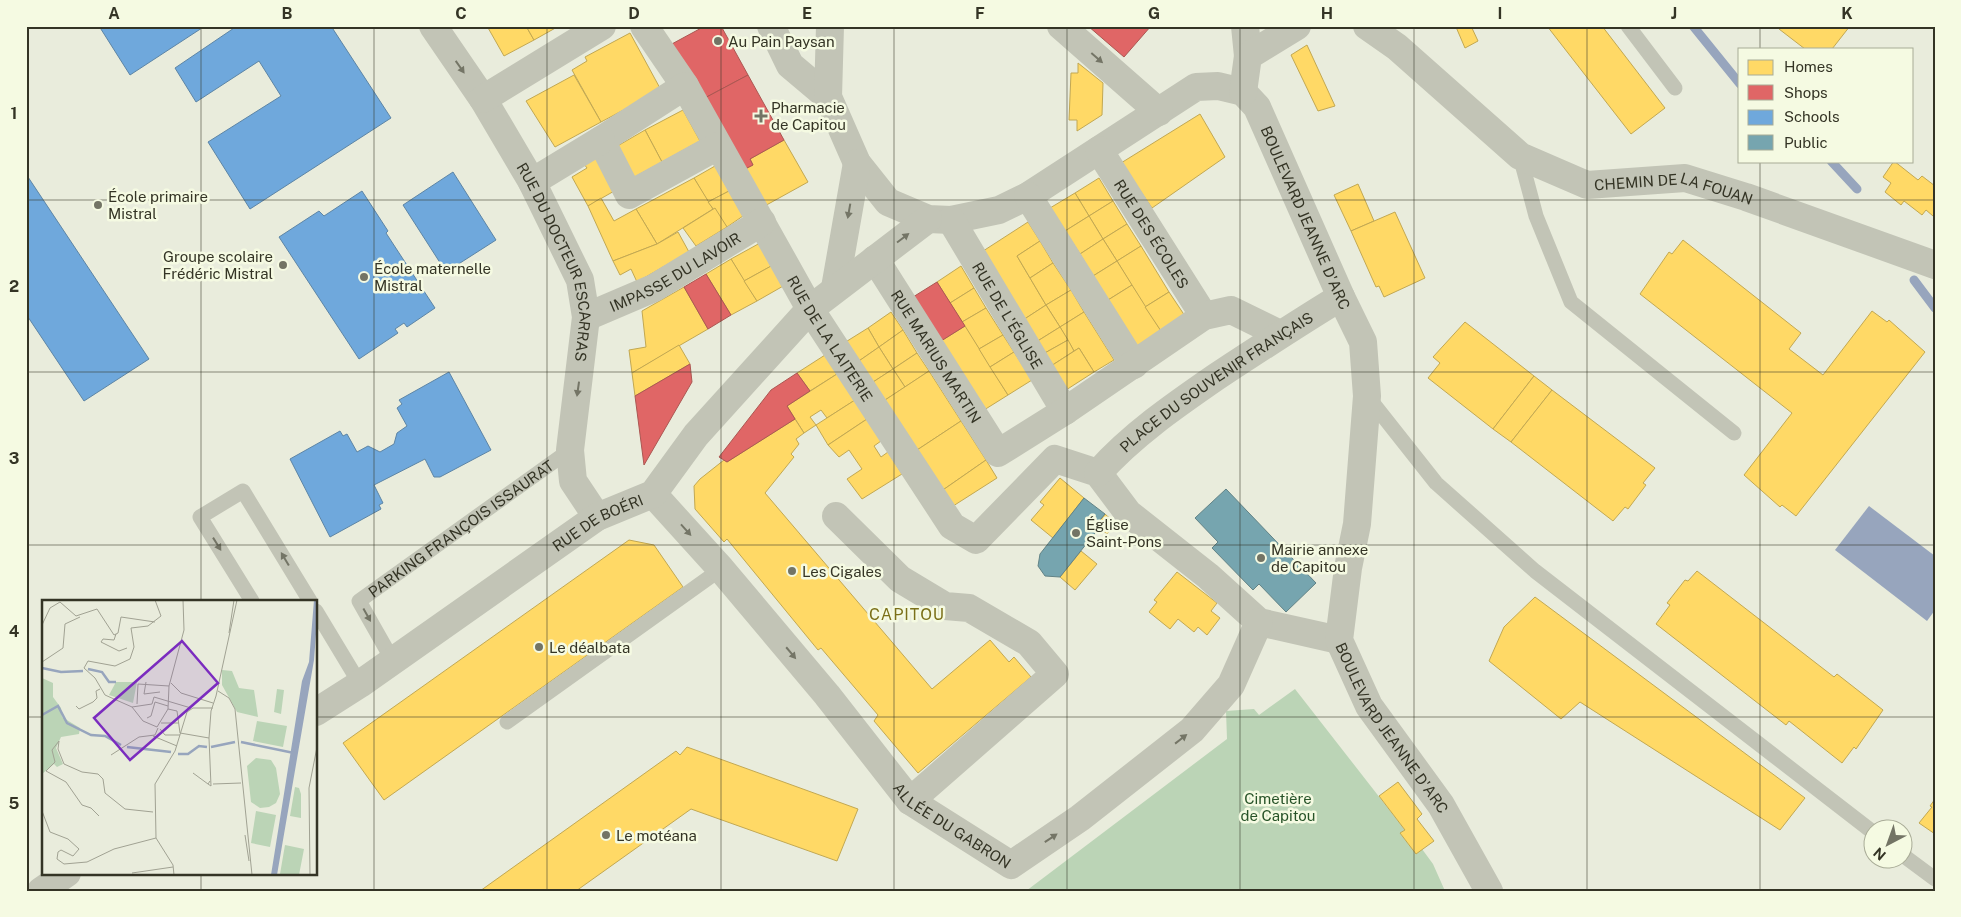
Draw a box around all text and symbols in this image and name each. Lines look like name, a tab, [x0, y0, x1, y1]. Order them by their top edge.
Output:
text: A	[108, 4, 120, 23]
text: B	[282, 4, 293, 23]
text: C	[455, 4, 467, 23]
text: D	[628, 4, 640, 23]
text: E	[802, 4, 812, 23]
text: F	[975, 4, 985, 23]
text: G	[1148, 4, 1160, 23]
text: H	[1321, 4, 1333, 23]
text: I	[1498, 4, 1502, 23]
text: J	[1671, 4, 1677, 23]
text: K	[1841, 4, 1853, 23]
place label: Au Pain Paysan	[728, 33, 835, 50]
marker: Au Pain Paysan	[712, 35, 724, 47]
legend	[1738, 48, 1914, 162]
one-way arrow	[1091, 53, 1104, 64]
text: Homes	[1784, 58, 1833, 75]
one-way arrow	[455, 60, 465, 73]
text: Shops	[1784, 84, 1828, 101]
place label: Pharmacie de Capitou	[771, 99, 846, 133]
text: 1	[11, 104, 17, 123]
text: Schools	[1784, 108, 1840, 125]
marker: Pharmacie de Capitou	[755, 110, 767, 122]
street label: BOULEVARD JEANNE D'ARC	[1258, 123, 1354, 312]
text: Public	[1784, 134, 1828, 151]
street label: RUE DU DOCTEUR ESCARRAS	[514, 159, 595, 363]
street label: CHEMIN DE LA FOUAN	[1593, 169, 1755, 207]
street label: RUE DES ÉCOLES	[1111, 176, 1193, 291]
place label: École primaire Mistral	[108, 188, 208, 222]
marker: École primaire Mistral	[92, 199, 104, 211]
one-way arrow	[844, 204, 852, 220]
street label: IMPASSE DU LAVOIR	[607, 229, 744, 315]
one-way arrow	[896, 233, 910, 243]
place label: Groupe scolaire Frédéric Mistral	[162, 248, 273, 282]
marker: Groupe scolaire Frédéric Mistral	[277, 259, 289, 271]
street label: RUE DE L'ÉGLISE	[969, 259, 1046, 372]
place label: École maternelle Mistral	[374, 260, 491, 294]
marker: École maternelle Mistral	[358, 271, 370, 283]
street label: RUE DE LA LAITERIE	[784, 272, 877, 405]
text: 2	[9, 277, 19, 296]
street label: RUE MARIUS MARTIN	[888, 286, 985, 426]
street label: PLACE DU SOUVENIR FRANÇAIS	[1116, 308, 1316, 455]
one-way arrow	[574, 381, 582, 397]
text: 3	[9, 449, 19, 468]
street label: PARKING FRANÇOIS ISSAURAT	[365, 456, 557, 600]
street label: RUE DE BOÉRI	[549, 491, 645, 554]
place label: Église Saint-Pons	[1086, 516, 1162, 550]
one-way arrow	[680, 523, 691, 536]
marker: Église Saint-Pons	[1070, 527, 1082, 539]
one-way arrow	[212, 538, 221, 551]
place label: Mairie annexe de Capitou	[1271, 541, 1368, 575]
marker: Mairie annexe de Capitou	[1255, 552, 1267, 564]
one-way arrow	[280, 553, 289, 566]
place label: Les Cigales	[802, 563, 882, 580]
marker: Les Cigales	[786, 565, 798, 577]
inset map	[42, 600, 318, 874]
district label: CAPITOU	[869, 605, 945, 624]
one-way arrow	[363, 608, 371, 623]
text: 4	[9, 622, 20, 641]
place label: Le déalbata	[549, 639, 630, 656]
street label: BOULEVARD JEANNE D'ARC	[1333, 640, 1452, 816]
marker: Le déalbata	[533, 641, 545, 653]
one-way arrow	[786, 646, 797, 659]
one-way arrow	[1174, 734, 1187, 745]
street label: ALLÉE DU GABRON	[890, 779, 1014, 871]
park label: Cimetière de Capitou	[1241, 790, 1315, 824]
text: 5	[9, 794, 20, 813]
north arrow	[1864, 820, 1914, 870]
place label: Le motéana	[616, 827, 697, 844]
marker: Le motéana	[600, 829, 612, 841]
one-way arrow	[1045, 833, 1058, 843]
text: N	[1870, 844, 1889, 863]

